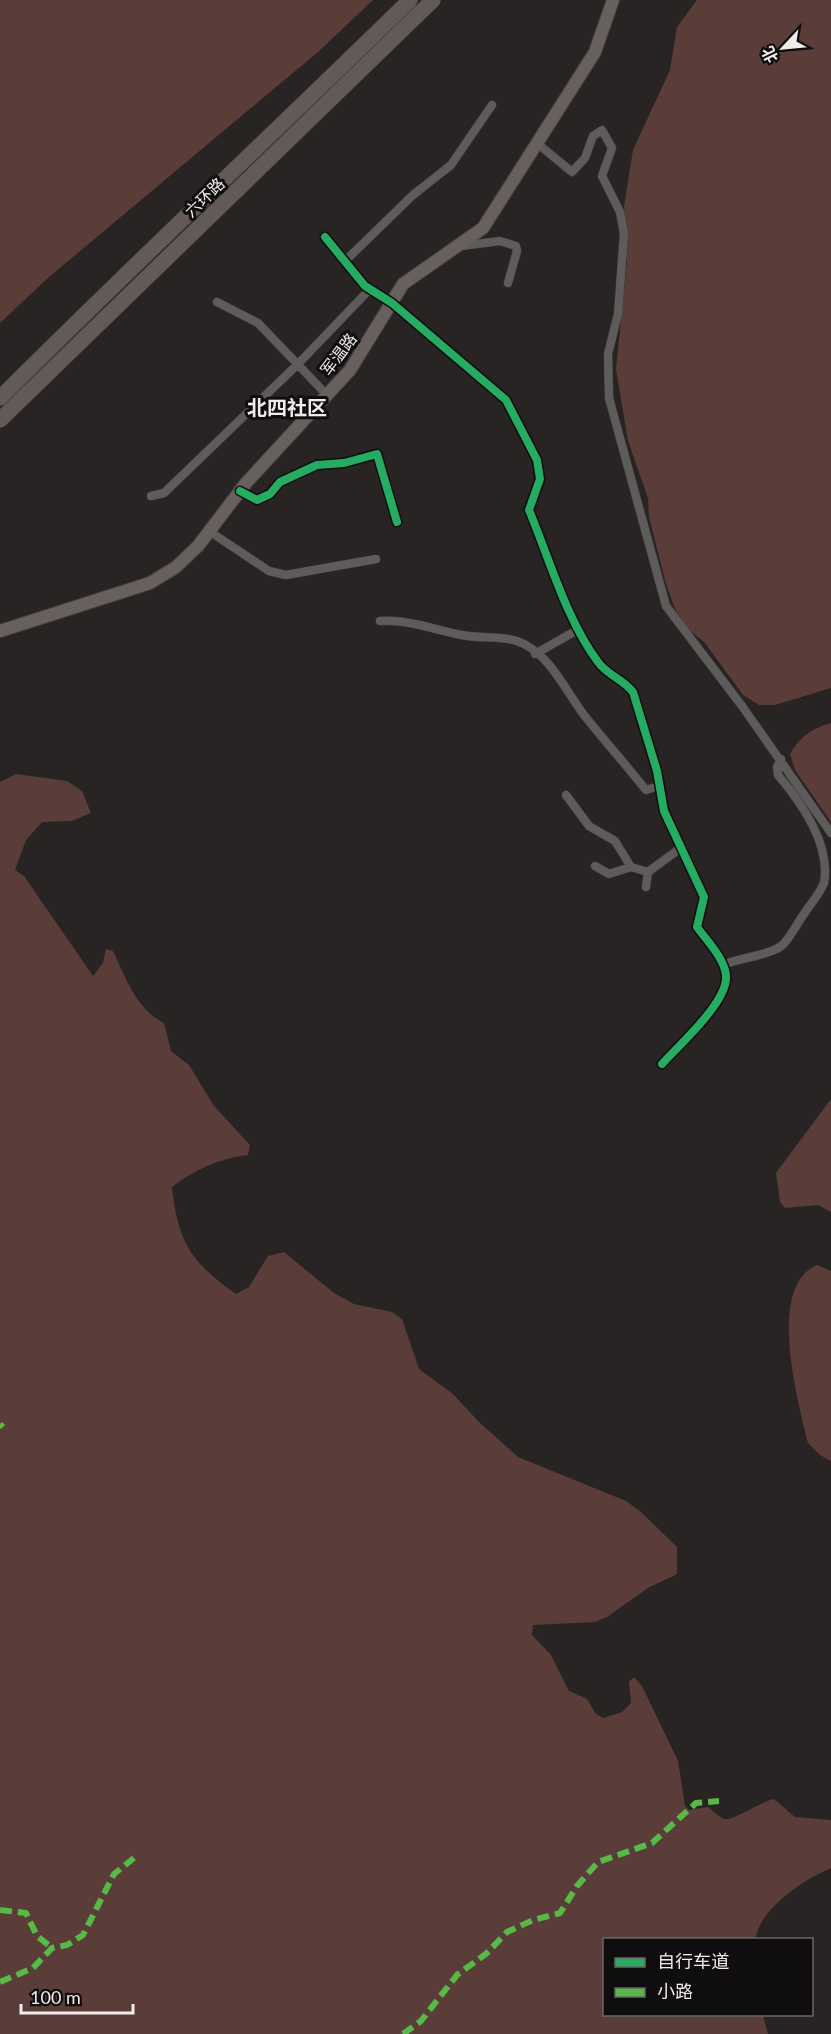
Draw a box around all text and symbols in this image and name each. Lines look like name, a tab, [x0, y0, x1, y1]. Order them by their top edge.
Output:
north arrow	[753, 18, 813, 78]
text: 北	[757, 43, 781, 66]
street label: 六环路	[180, 173, 228, 221]
street label: 军温路	[316, 329, 360, 379]
district label: 北四社区	[247, 395, 327, 419]
legend	[603, 1938, 813, 2016]
text: 自行车道	[657, 1950, 729, 1972]
scale bar	[21, 1977, 134, 2015]
text: 小路	[657, 1980, 693, 2002]
text: 100 m	[30, 1986, 81, 2008]

